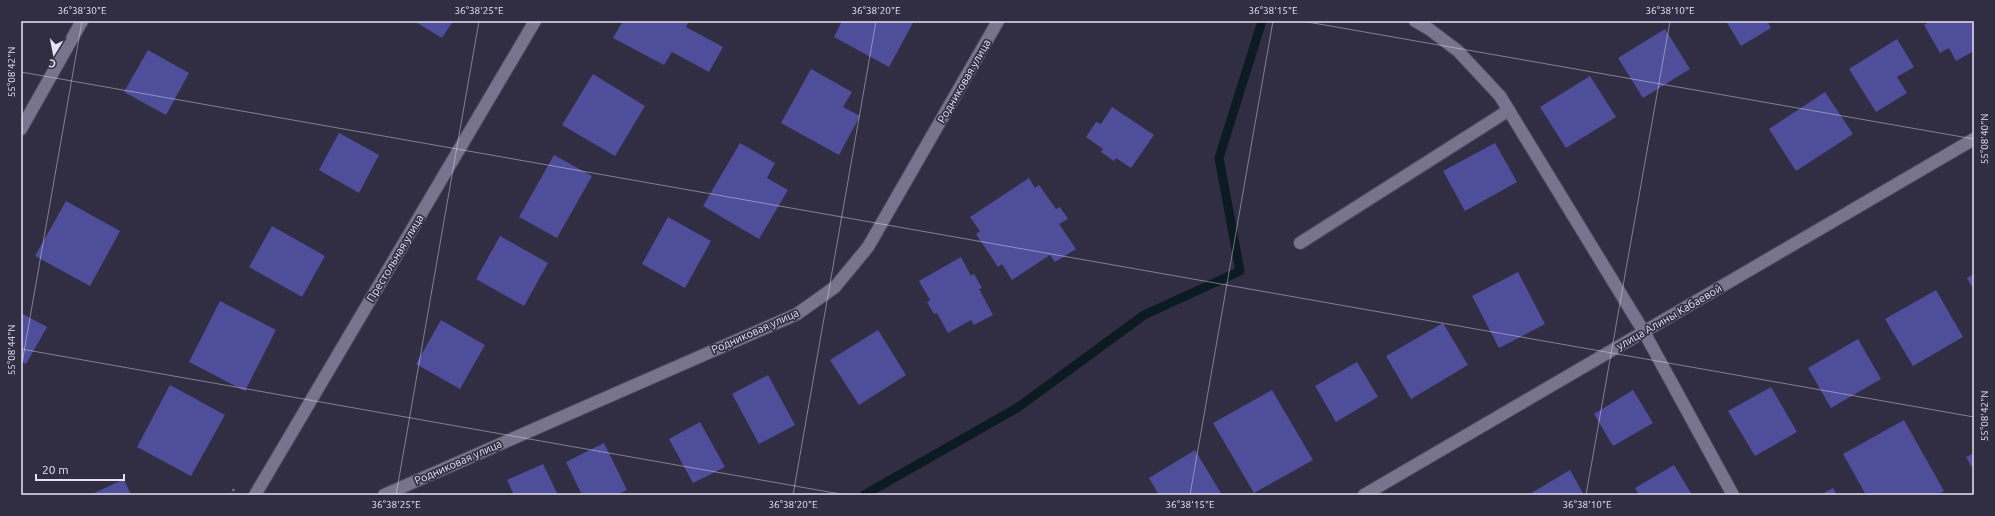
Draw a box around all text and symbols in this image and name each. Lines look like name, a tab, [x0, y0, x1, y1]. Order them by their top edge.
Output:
text: 36°38'30"E	[57, 5, 107, 16]
text: 36°38'25"E	[454, 5, 504, 16]
text: 36°38'20"E	[851, 5, 901, 16]
text: 36°38'15"E	[1248, 5, 1298, 16]
text: 36°38'10"E	[1645, 5, 1695, 16]
north arrow	[34, 34, 74, 74]
street label: Родниковая улица	[935, 37, 993, 125]
text: 55°08'42"N	[6, 47, 17, 97]
text: С	[48, 57, 57, 70]
text: 55°08'40"N	[1979, 114, 1990, 164]
street label: Престольная улица	[364, 212, 426, 304]
street label: улица Алины Кабаевой	[1614, 282, 1724, 352]
street label: Родниковая улица	[709, 306, 801, 356]
text: 55°08'44"N	[6, 325, 17, 375]
text: 55°08'42"N	[1979, 391, 1990, 441]
street label: Родниковая улица	[412, 437, 504, 487]
scale bar	[36, 456, 124, 482]
text: 20 m	[42, 463, 69, 476]
text: 36°38'25"E	[371, 499, 421, 510]
text: 36°38'20"E	[768, 499, 818, 510]
text: 36°38'15"E	[1165, 499, 1215, 510]
text: 36°38'10"E	[1562, 499, 1612, 510]

